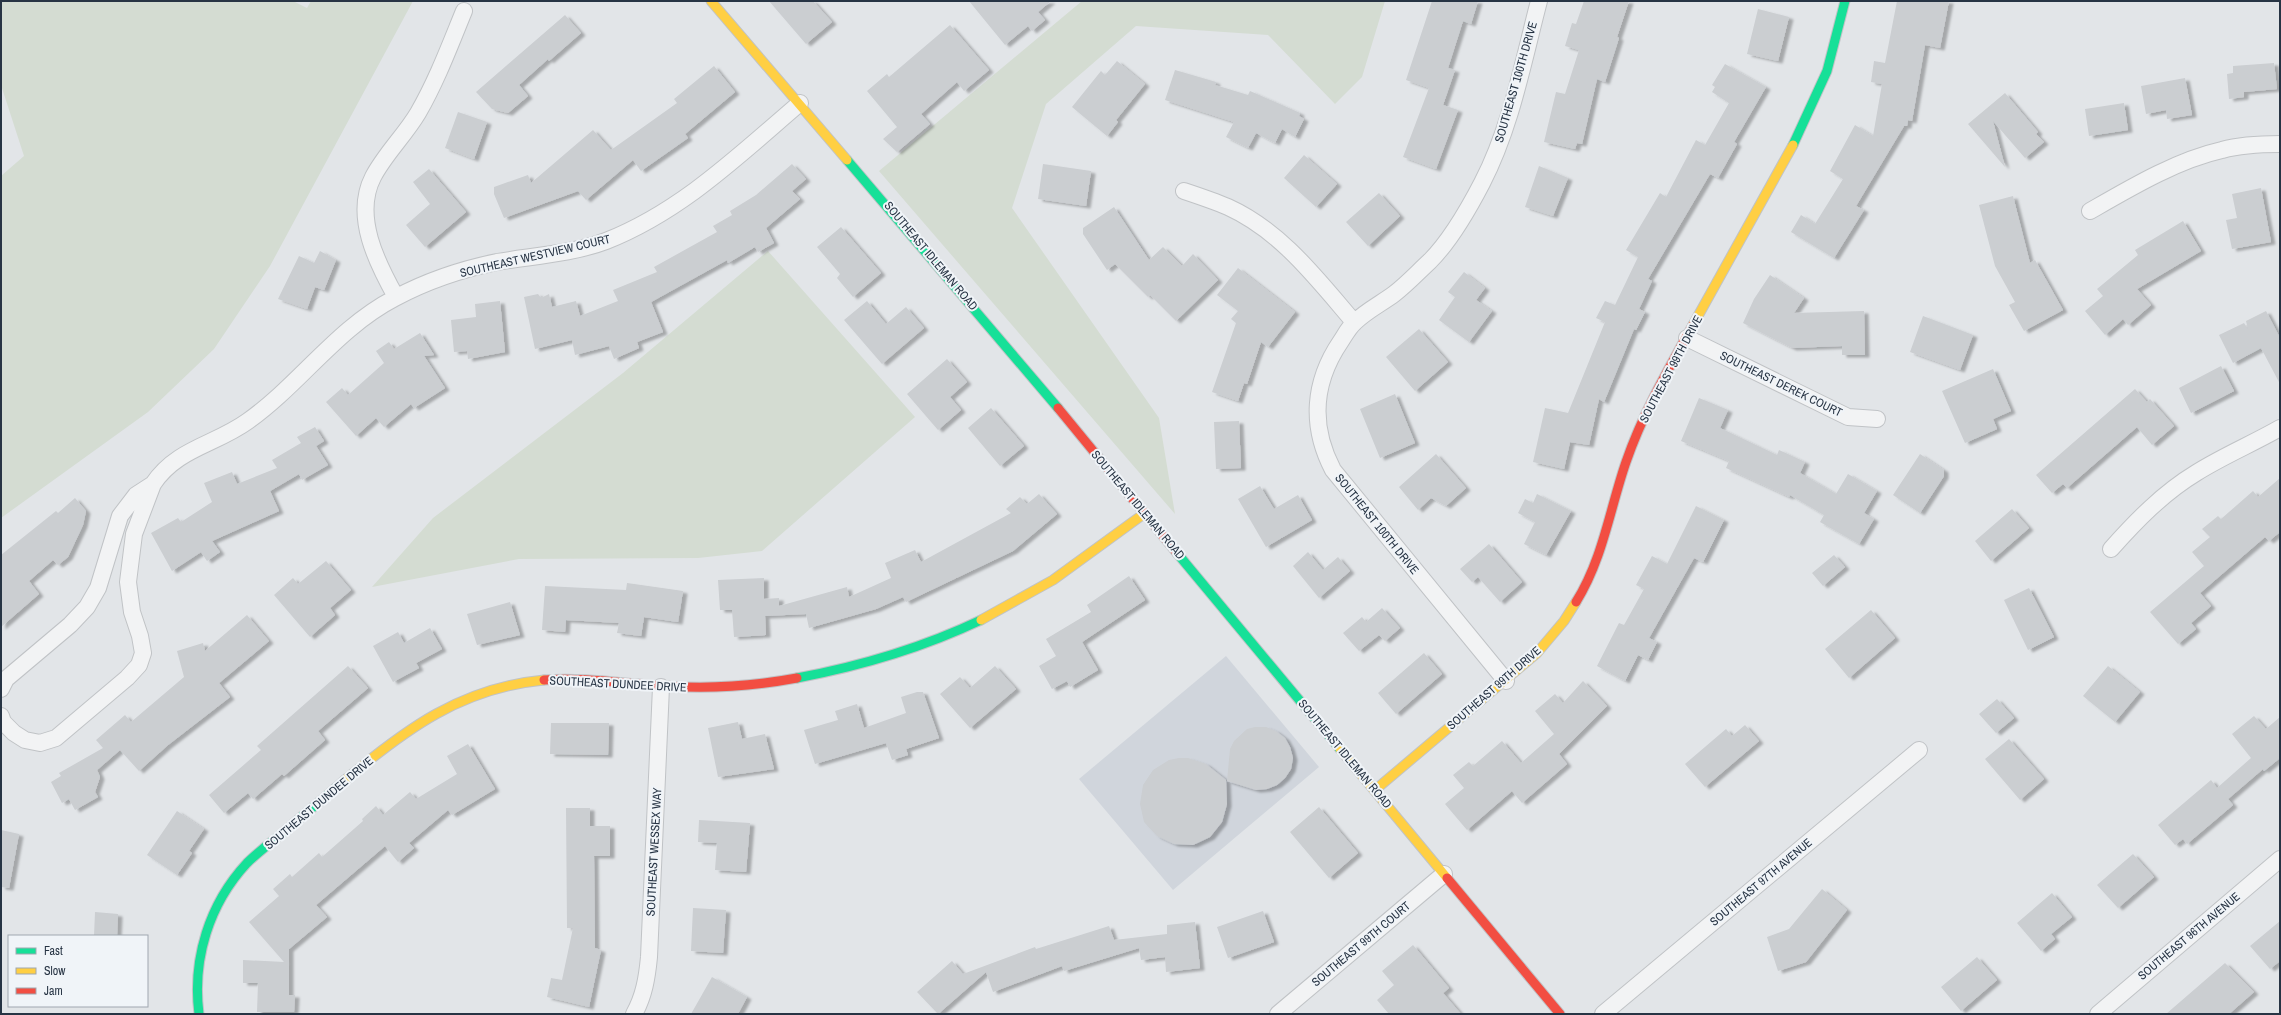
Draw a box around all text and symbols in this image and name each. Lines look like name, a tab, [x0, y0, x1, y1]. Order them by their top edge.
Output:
street label: SOUTHEAST 100TH DRIVE	[1491, 20, 1541, 144]
street label: SOUTHEAST IDLEMAN ROAD	[881, 198, 981, 314]
street label: SOUTHEAST WESTVIEW COURT	[458, 231, 612, 281]
street label: SOUTHEAST 99TH DRIVE	[1636, 312, 1706, 426]
street label: SOUTHEAST DEREK COURT	[1717, 347, 1845, 421]
street label: SOUTHEAST IDLEMAN ROAD	[1088, 447, 1188, 563]
street label: SOUTHEAST 100TH DRIVE	[1331, 470, 1423, 578]
street label: SOUTHEAST 99TH DRIVE	[1444, 643, 1544, 733]
street label: SOUTHEAST DUNDEE DRIVE	[549, 672, 687, 696]
street label: SOUTHEAST IDLEMAN ROAD	[1295, 696, 1395, 812]
street label: SOUTHEAST DUNDEE DRIVE	[261, 753, 377, 853]
street label: SOUTHEAST WESSEX WAY	[643, 787, 665, 917]
street label: SOUTHEAST 97TH AVENUE	[1707, 835, 1815, 929]
street label: SOUTHEAST 96TH AVENUE	[2135, 889, 2243, 983]
street label: SOUTHEAST 99TH COURT	[1308, 898, 1414, 990]
legend	[8, 935, 148, 1007]
text: Fast	[44, 943, 63, 959]
text: Slow	[44, 963, 66, 979]
text: Jam	[44, 983, 63, 999]

